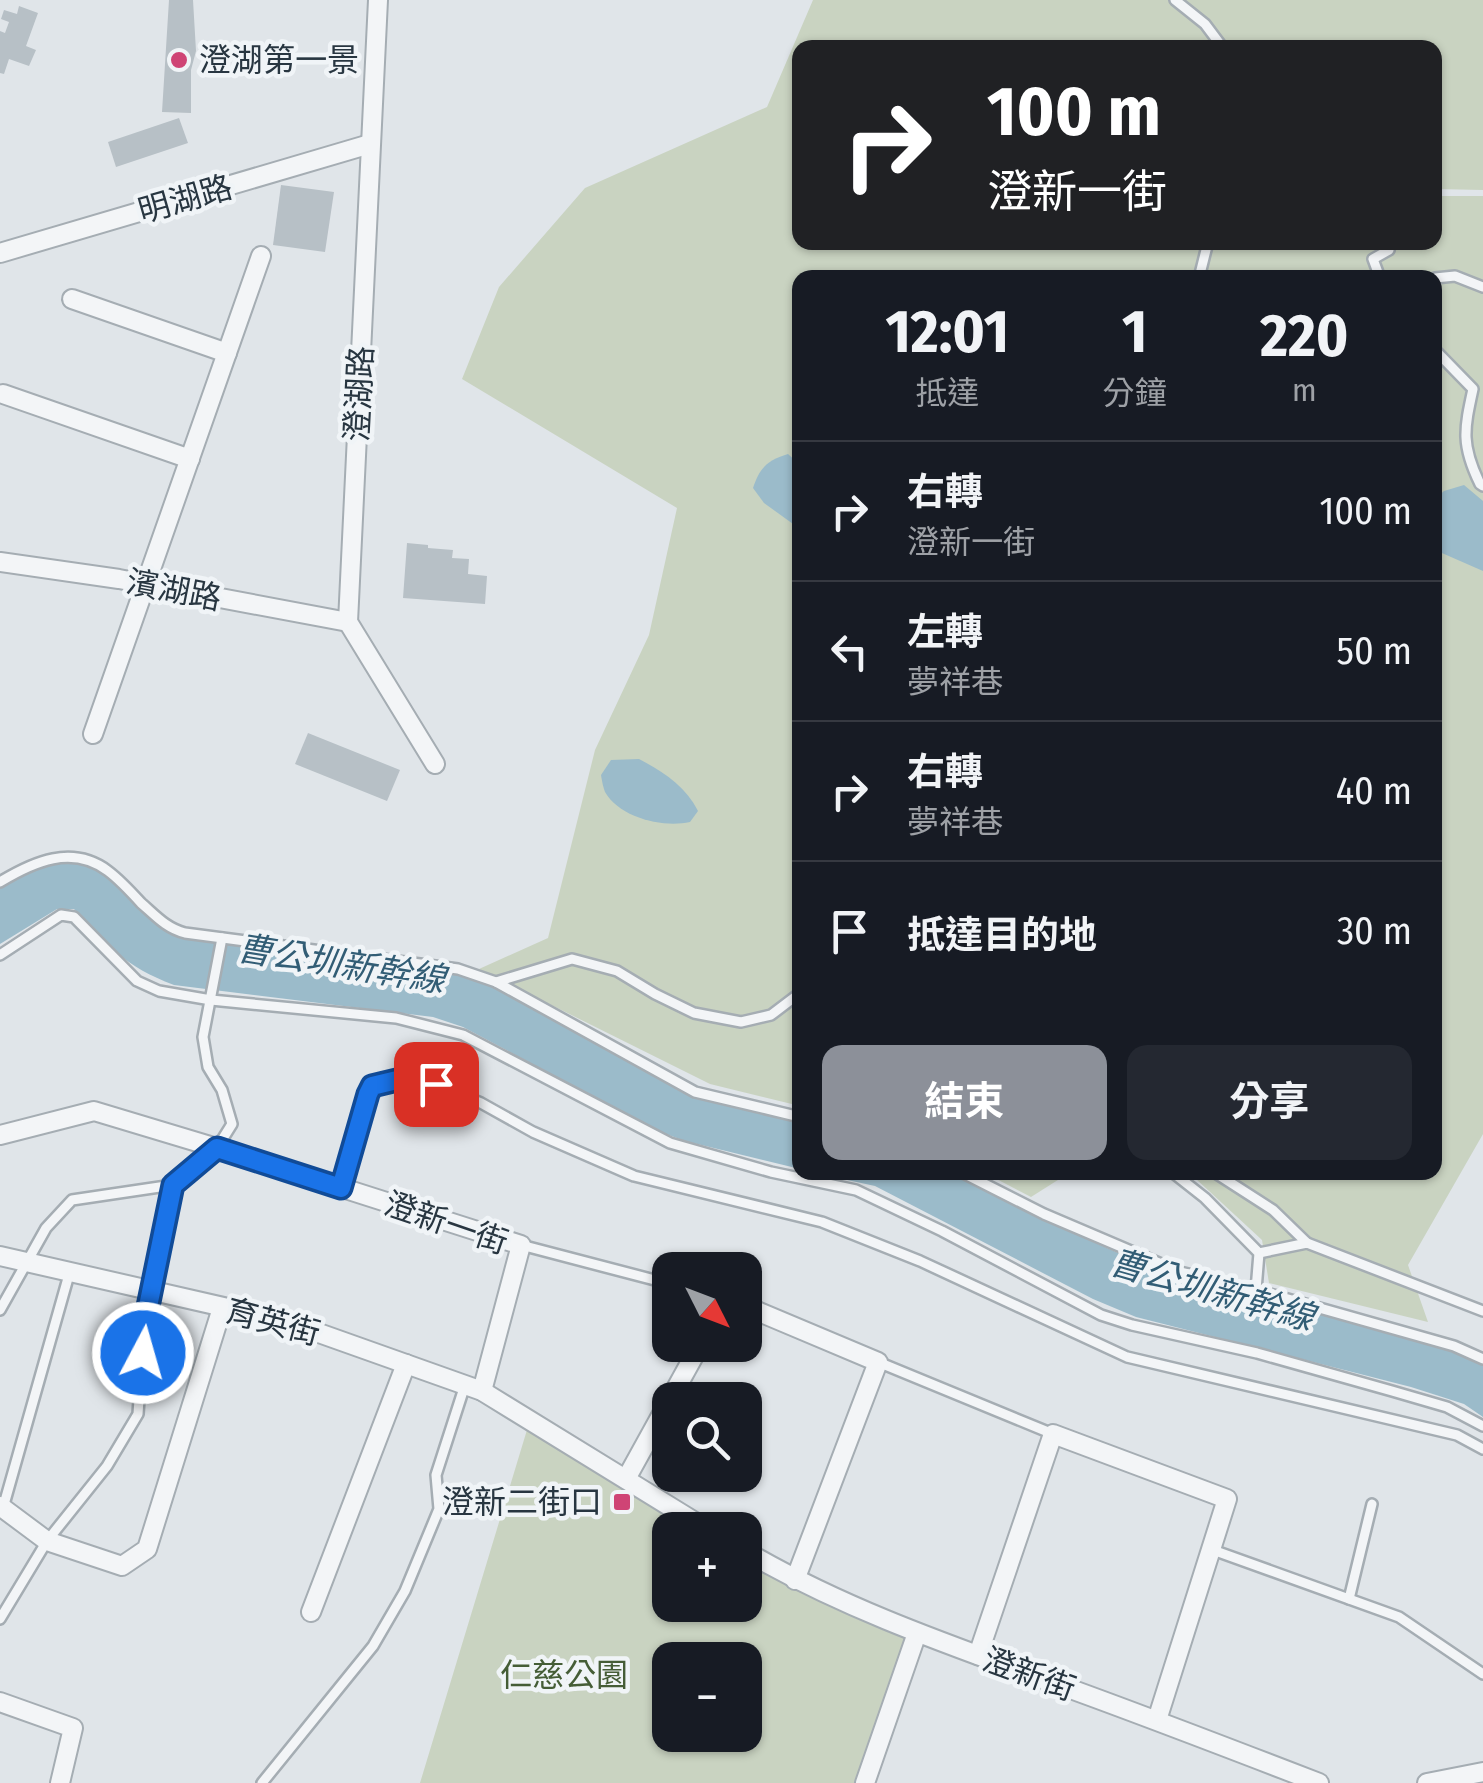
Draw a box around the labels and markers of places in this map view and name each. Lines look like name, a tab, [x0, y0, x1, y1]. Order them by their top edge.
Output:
place label: 澄湖第一景	[199, 41, 359, 79]
marker: 澄湖第一景	[168, 49, 190, 71]
pin	[394, 1042, 479, 1127]
place label: 澄新二街口	[442, 1483, 602, 1521]
marker: 澄新二街口	[611, 1491, 633, 1513]

